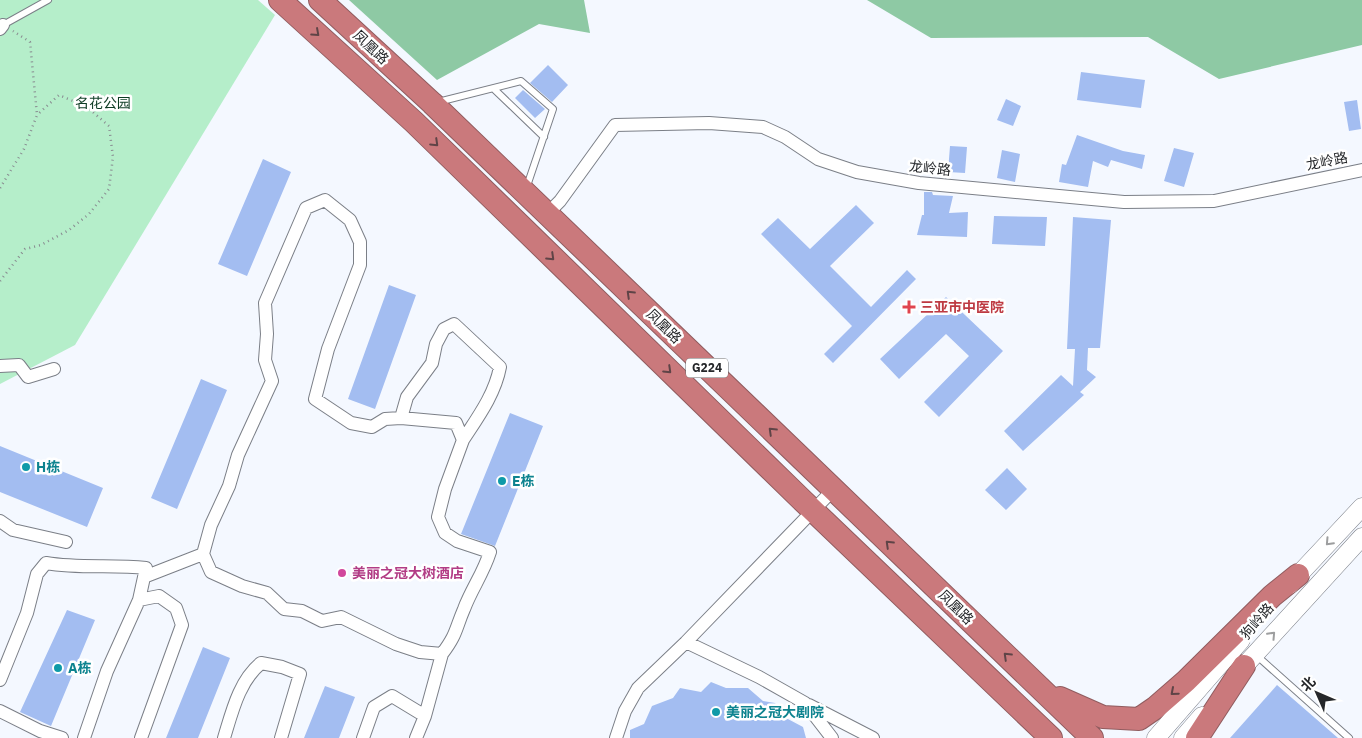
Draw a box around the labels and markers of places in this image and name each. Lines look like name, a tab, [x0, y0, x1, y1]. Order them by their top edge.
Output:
place label: 三亚市中医院	[920, 298, 1004, 316]
marker: 三亚市中医院	[902, 300, 916, 314]
place label: H栋	[36, 458, 60, 476]
marker: H栋	[20, 461, 32, 473]
place label: E栋	[512, 472, 535, 490]
marker: E栋	[496, 475, 508, 487]
place label: 美丽之冠大树酒店	[352, 564, 464, 582]
marker: 美丽之冠大树酒店	[336, 567, 348, 579]
place label: A栋	[68, 659, 92, 677]
marker: A栋	[52, 662, 64, 674]
place label: 美丽之冠大剧院	[726, 703, 824, 721]
marker: 美丽之冠大剧院	[710, 706, 722, 718]

